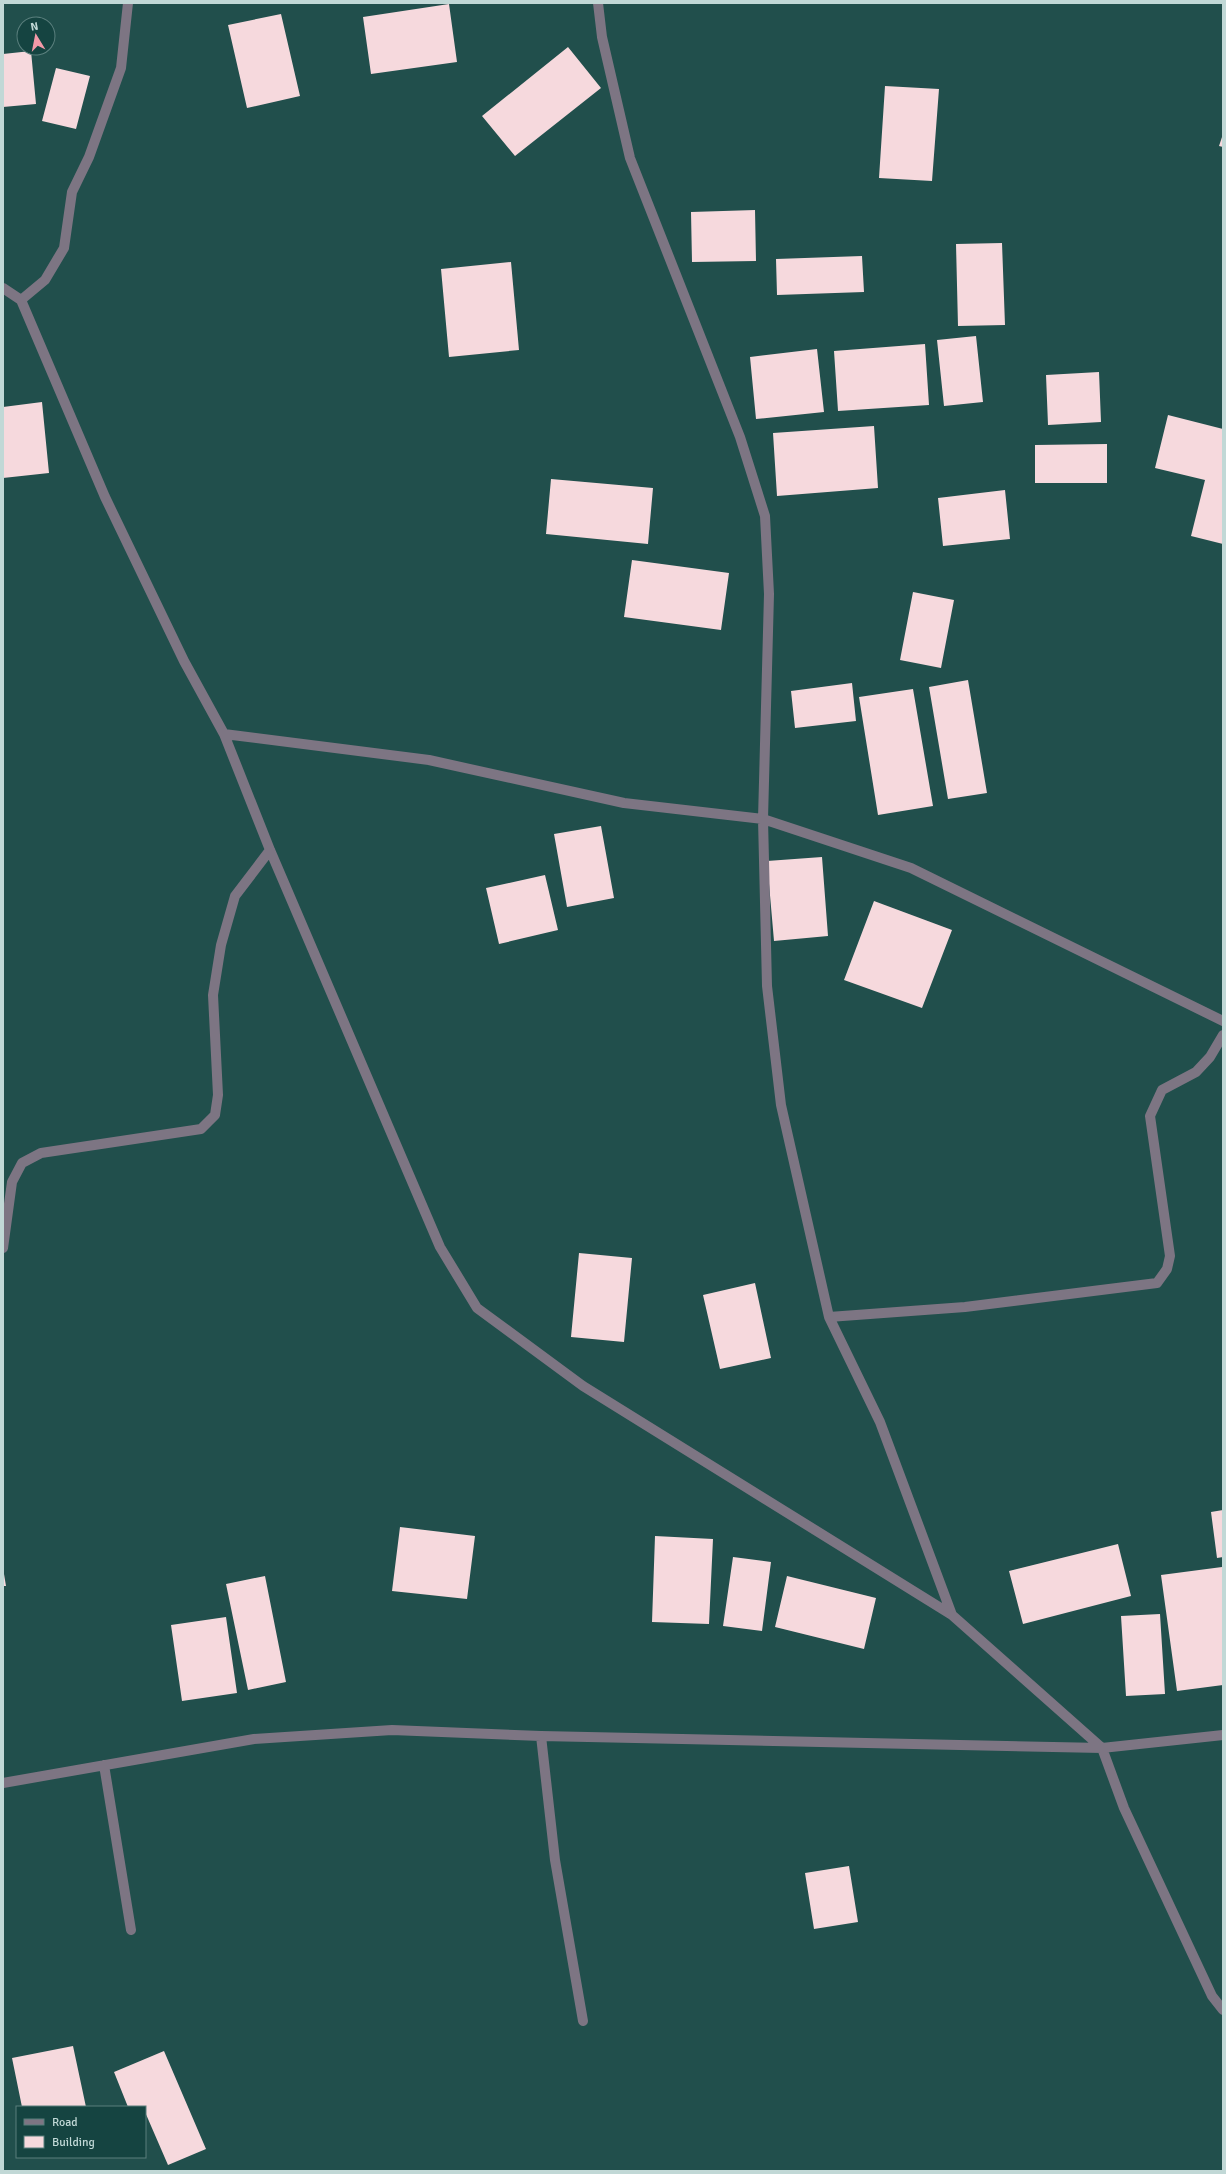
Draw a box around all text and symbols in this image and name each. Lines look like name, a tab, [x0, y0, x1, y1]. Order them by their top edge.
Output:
north arrow	[16, 16, 56, 56]
text: N	[29, 20, 39, 34]
legend	[16, 2106, 146, 2158]
text: Road	[52, 2115, 78, 2130]
text: Building	[52, 2135, 95, 2150]

